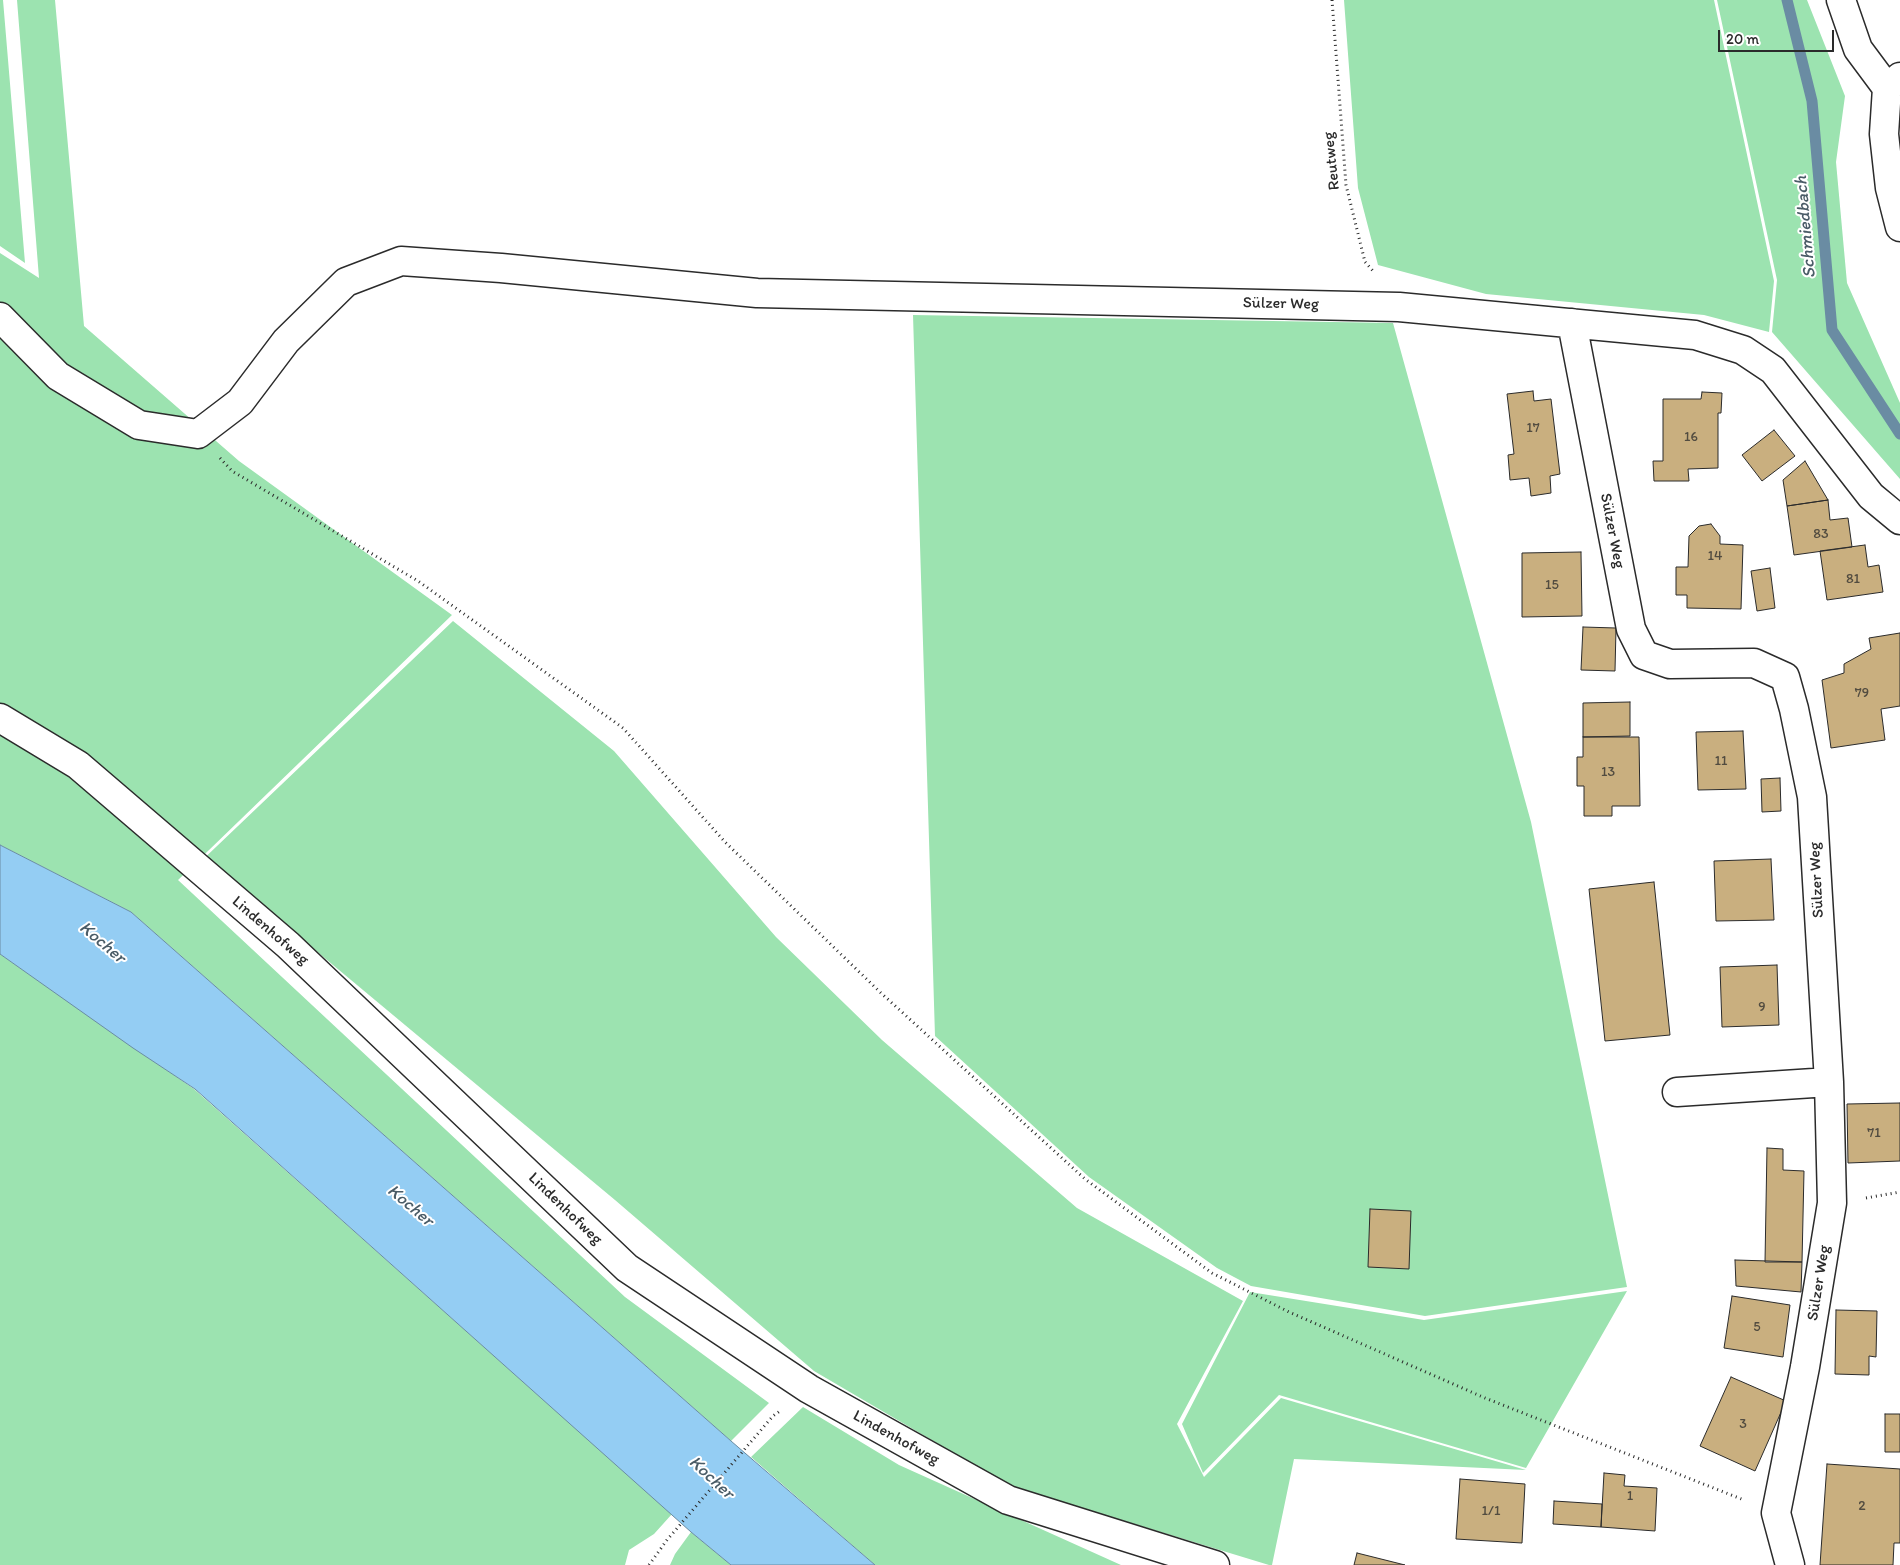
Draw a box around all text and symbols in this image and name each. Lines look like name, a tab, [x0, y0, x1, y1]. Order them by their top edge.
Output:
scale bar	[1720, 20, 1836, 52]
text: 20 m	[1726, 30, 1759, 48]
street label: Reutweg	[1319, 131, 1345, 191]
water label: Schmiedbach	[1791, 175, 1821, 279]
street label: Sülzer Weg	[1243, 294, 1319, 314]
house number: 17	[1526, 420, 1540, 436]
house number: 16	[1684, 429, 1698, 445]
street label: Sülzer Weg	[1595, 492, 1629, 570]
house number: 83	[1813, 526, 1829, 542]
house number: 14	[1708, 548, 1722, 564]
house number: 81	[1846, 571, 1860, 587]
house number: 15	[1545, 577, 1559, 593]
house number: 79	[1855, 685, 1869, 701]
house number: 11	[1715, 753, 1727, 769]
house number: 13	[1601, 764, 1615, 780]
street label: Sülzer Weg	[1805, 841, 1829, 919]
street label: Lindenhofweg	[227, 892, 313, 970]
water label: Kocher	[74, 917, 130, 969]
house number: 9	[1758, 999, 1766, 1015]
house number: 71	[1867, 1125, 1881, 1141]
street label: Lindenhofweg	[524, 1169, 606, 1249]
water label: Kocher	[382, 1180, 438, 1232]
street label: Sülzer Weg	[1804, 1244, 1834, 1322]
house number: 5	[1753, 1319, 1761, 1335]
street label: Lindenhofweg	[849, 1406, 943, 1470]
house number: 3	[1739, 1416, 1747, 1432]
water label: Kocher	[684, 1452, 738, 1504]
house number: 1	[1627, 1488, 1633, 1504]
house number: 2	[1858, 1498, 1866, 1514]
house number: 1/1	[1482, 1503, 1500, 1519]

